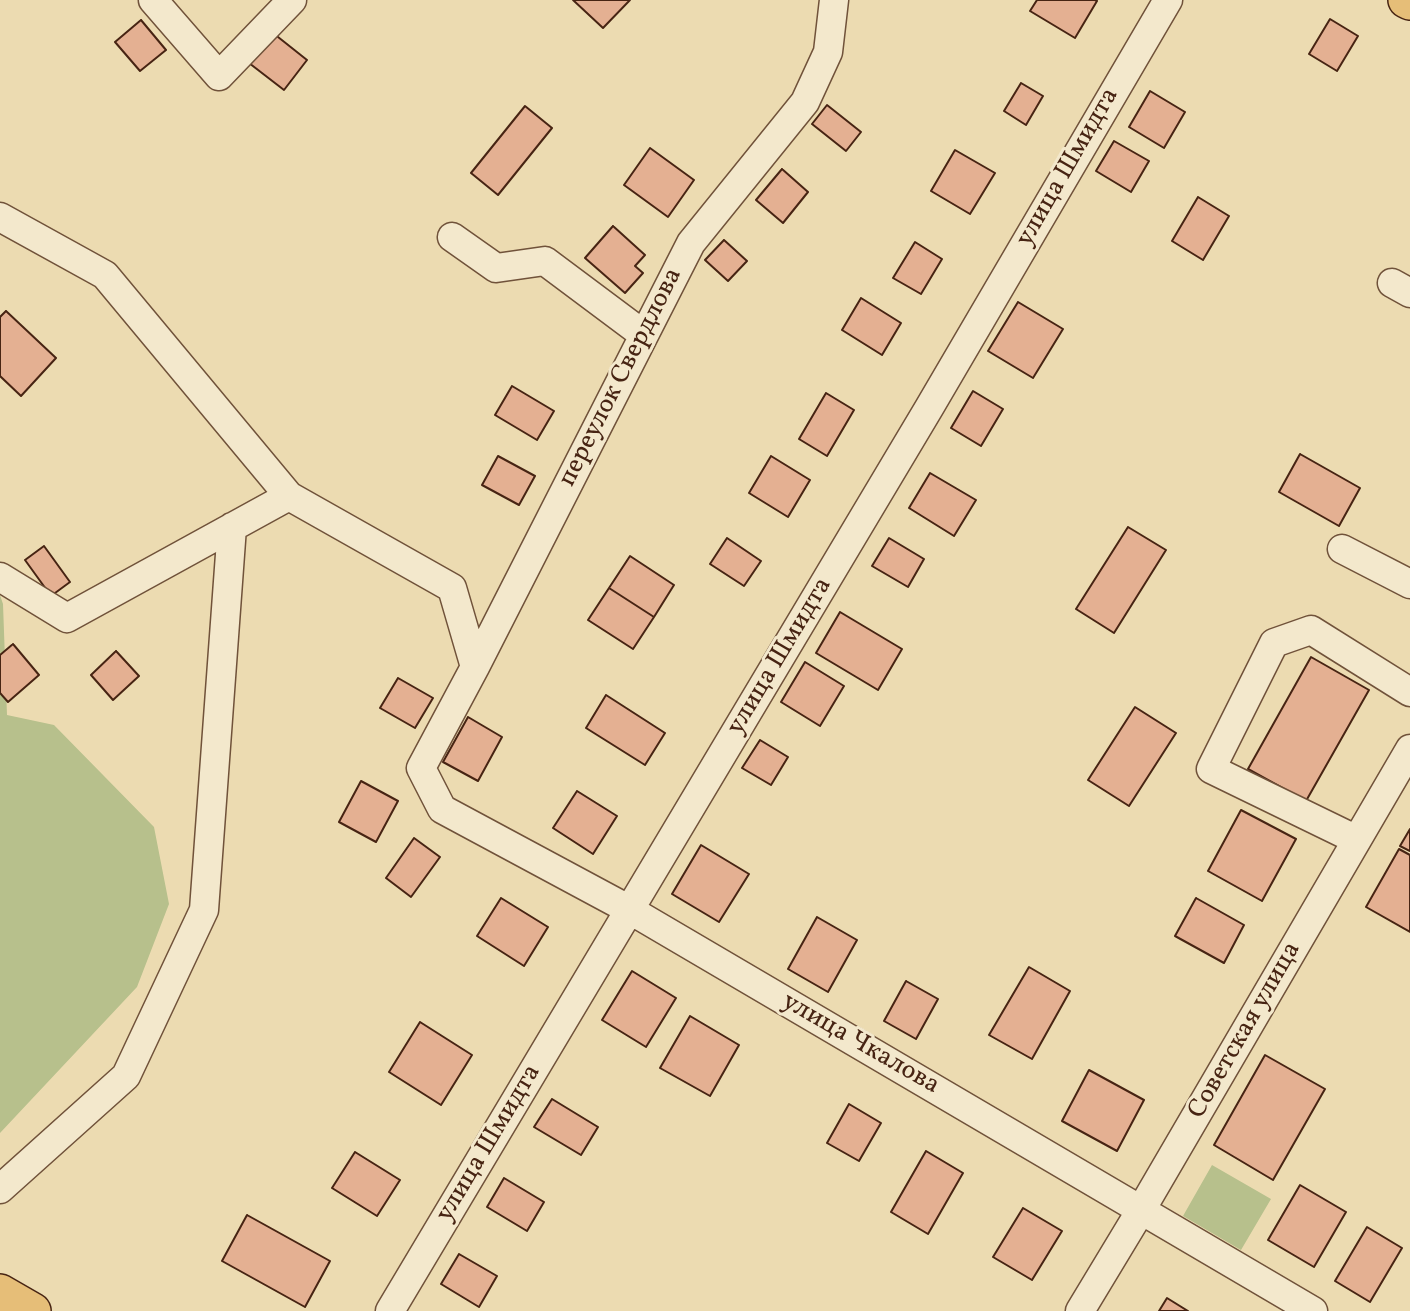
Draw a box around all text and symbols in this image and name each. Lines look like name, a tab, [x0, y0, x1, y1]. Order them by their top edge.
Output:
street label: улица Шмидта	[1011, 83, 1127, 253]
street label: переулок Свердлова	[553, 264, 691, 492]
street label: улица Шмидта	[722, 573, 840, 741]
street label: Советская улица	[1183, 937, 1309, 1125]
street label: улица Чкалова	[776, 987, 944, 1103]
street label: улица Шмидта	[431, 1060, 549, 1228]

